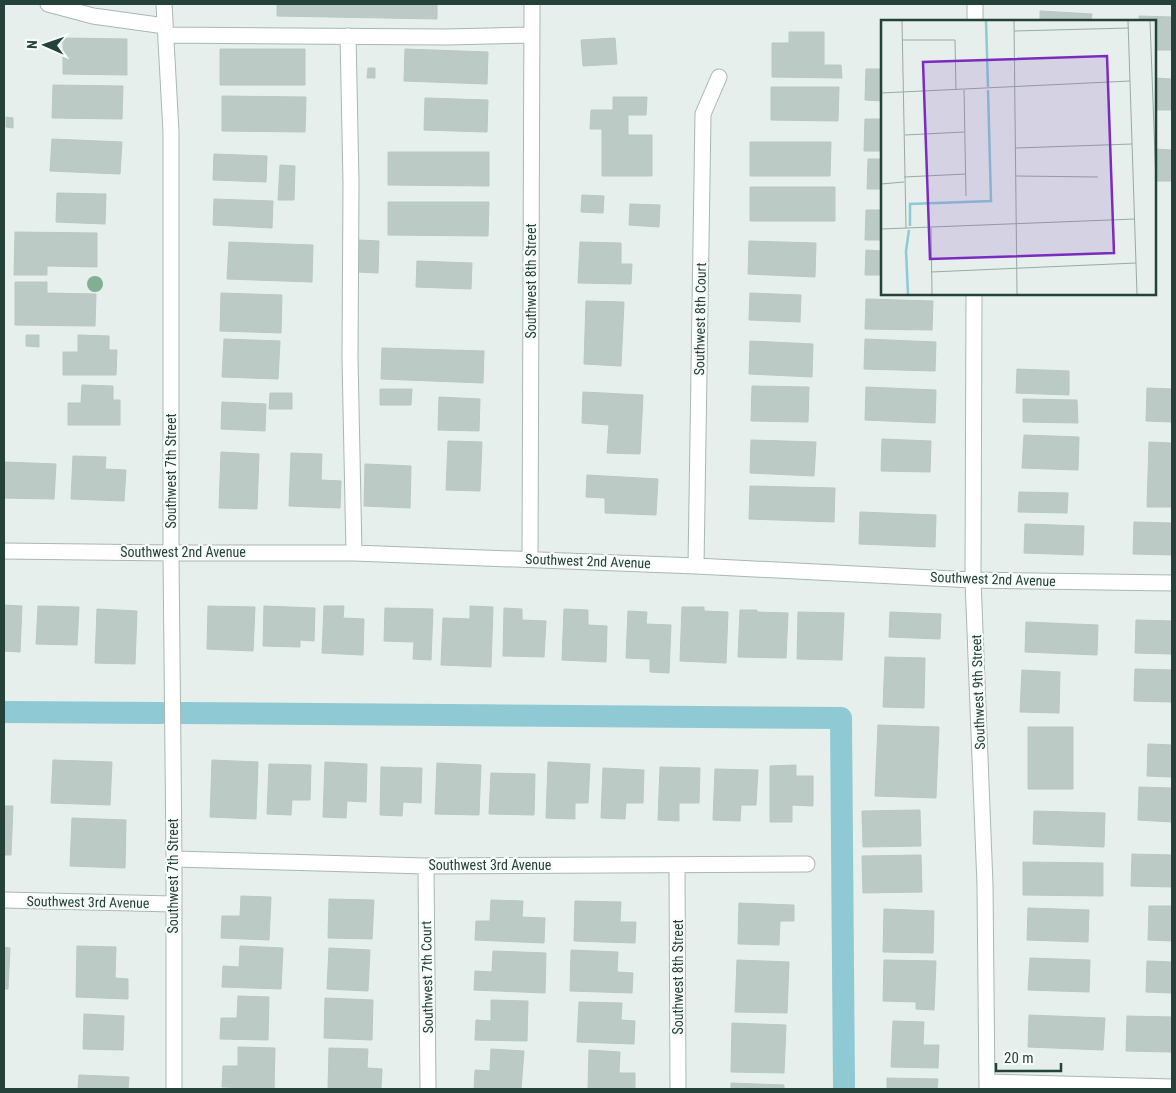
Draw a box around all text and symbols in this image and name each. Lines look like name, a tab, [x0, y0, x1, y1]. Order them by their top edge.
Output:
north arrow	[20, 20, 70, 70]
inset map	[881, 20, 1156, 295]
text: N	[24, 40, 40, 49]
street label: Southwest 8th Street	[523, 223, 539, 339]
street label: Southwest 8th Court	[691, 262, 709, 376]
street label: Southwest 7th Street	[163, 413, 179, 529]
street label: Southwest 2nd Avenue	[120, 544, 246, 560]
street label: Southwest 2nd Avenue	[525, 551, 651, 571]
street label: Southwest 2nd Avenue	[930, 569, 1056, 589]
street label: Southwest 9th Street	[968, 634, 988, 750]
street label: Southwest 7th Street	[165, 818, 181, 934]
street label: Southwest 3rd Avenue	[429, 857, 552, 873]
street label: Southwest 3rd Avenue	[26, 893, 150, 911]
street label: Southwest 8th Street	[670, 919, 686, 1035]
street label: Southwest 7th Court	[418, 920, 436, 1034]
scale bar	[996, 1040, 1061, 1072]
text: 20 m	[1004, 1049, 1034, 1067]

